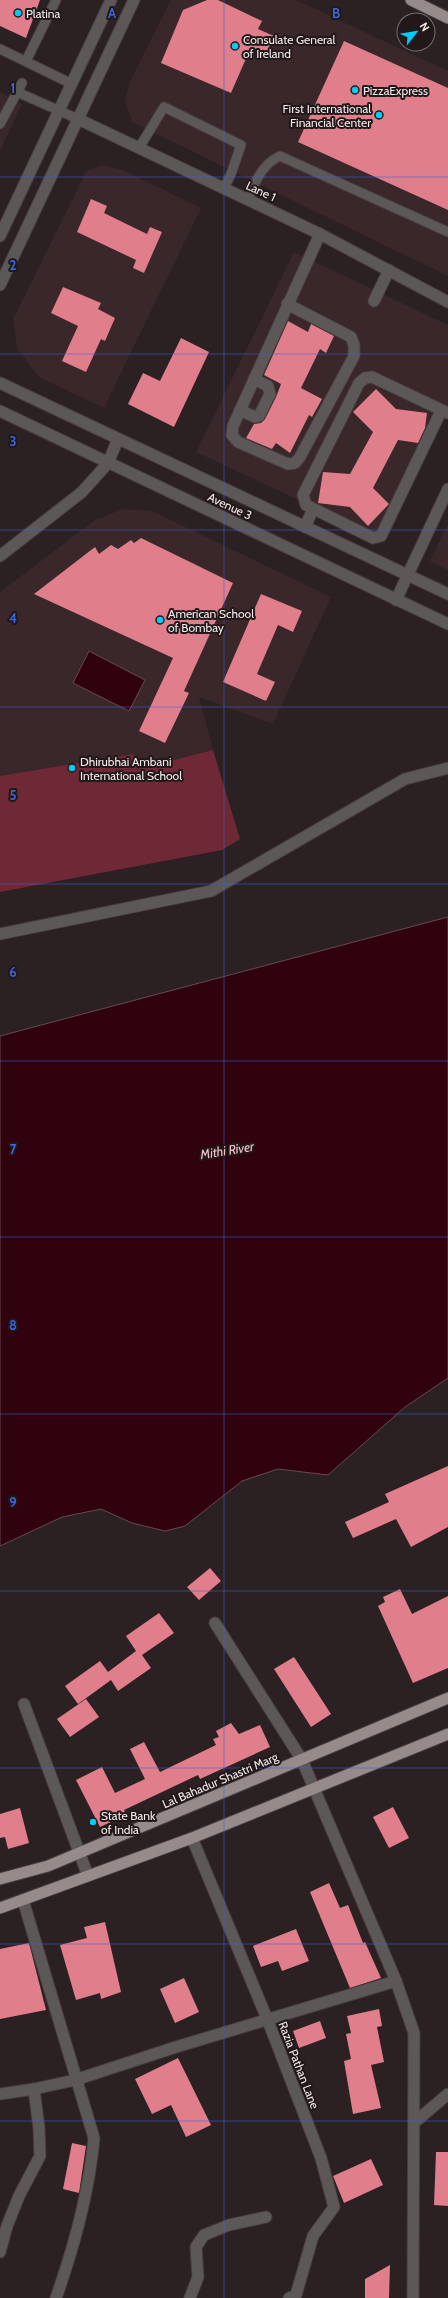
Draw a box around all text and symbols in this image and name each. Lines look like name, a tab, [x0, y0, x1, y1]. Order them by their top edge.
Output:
text: A	[108, 5, 117, 21]
text: B	[332, 5, 340, 21]
place label: Platina	[26, 6, 61, 21]
marker: Platina	[13, 8, 23, 18]
north arrow	[396, 12, 436, 52]
text: N	[417, 20, 433, 34]
place label: Consulate General of Ireland	[243, 32, 336, 61]
marker: Consulate General of Ireland	[230, 41, 240, 51]
text: 1	[11, 80, 15, 96]
place label: PizzaExpress	[363, 83, 428, 98]
marker: PizzaExpress	[350, 85, 360, 95]
place label: First International Financial Center	[282, 101, 371, 130]
marker: First International Financial Center	[374, 110, 384, 120]
street label: Lane 1	[244, 178, 278, 204]
text: 2	[10, 257, 17, 273]
text: 3	[9, 433, 17, 449]
street label: Avenue 3	[205, 489, 255, 523]
place label: American School of Bombay	[168, 606, 254, 635]
text: 4	[9, 610, 17, 626]
marker: American School of Bombay	[155, 615, 165, 625]
place label: Dhirubhai Ambani International School	[80, 754, 182, 783]
marker: Dhirubhai Ambani International School	[67, 763, 77, 773]
text: 5	[10, 787, 17, 803]
text: 6	[9, 964, 17, 980]
water label: Mithi River	[198, 1138, 256, 1162]
text: 7	[10, 1141, 17, 1157]
text: 8	[9, 1317, 17, 1333]
text: 9	[9, 1494, 17, 1510]
street label: Lal Bahadur Shastri Marg	[160, 1748, 281, 1811]
place label: State Bank of India	[101, 1808, 156, 1837]
marker: State Bank of India	[88, 1817, 98, 1827]
street label: Razia Pathan Lane	[275, 2019, 323, 2111]

